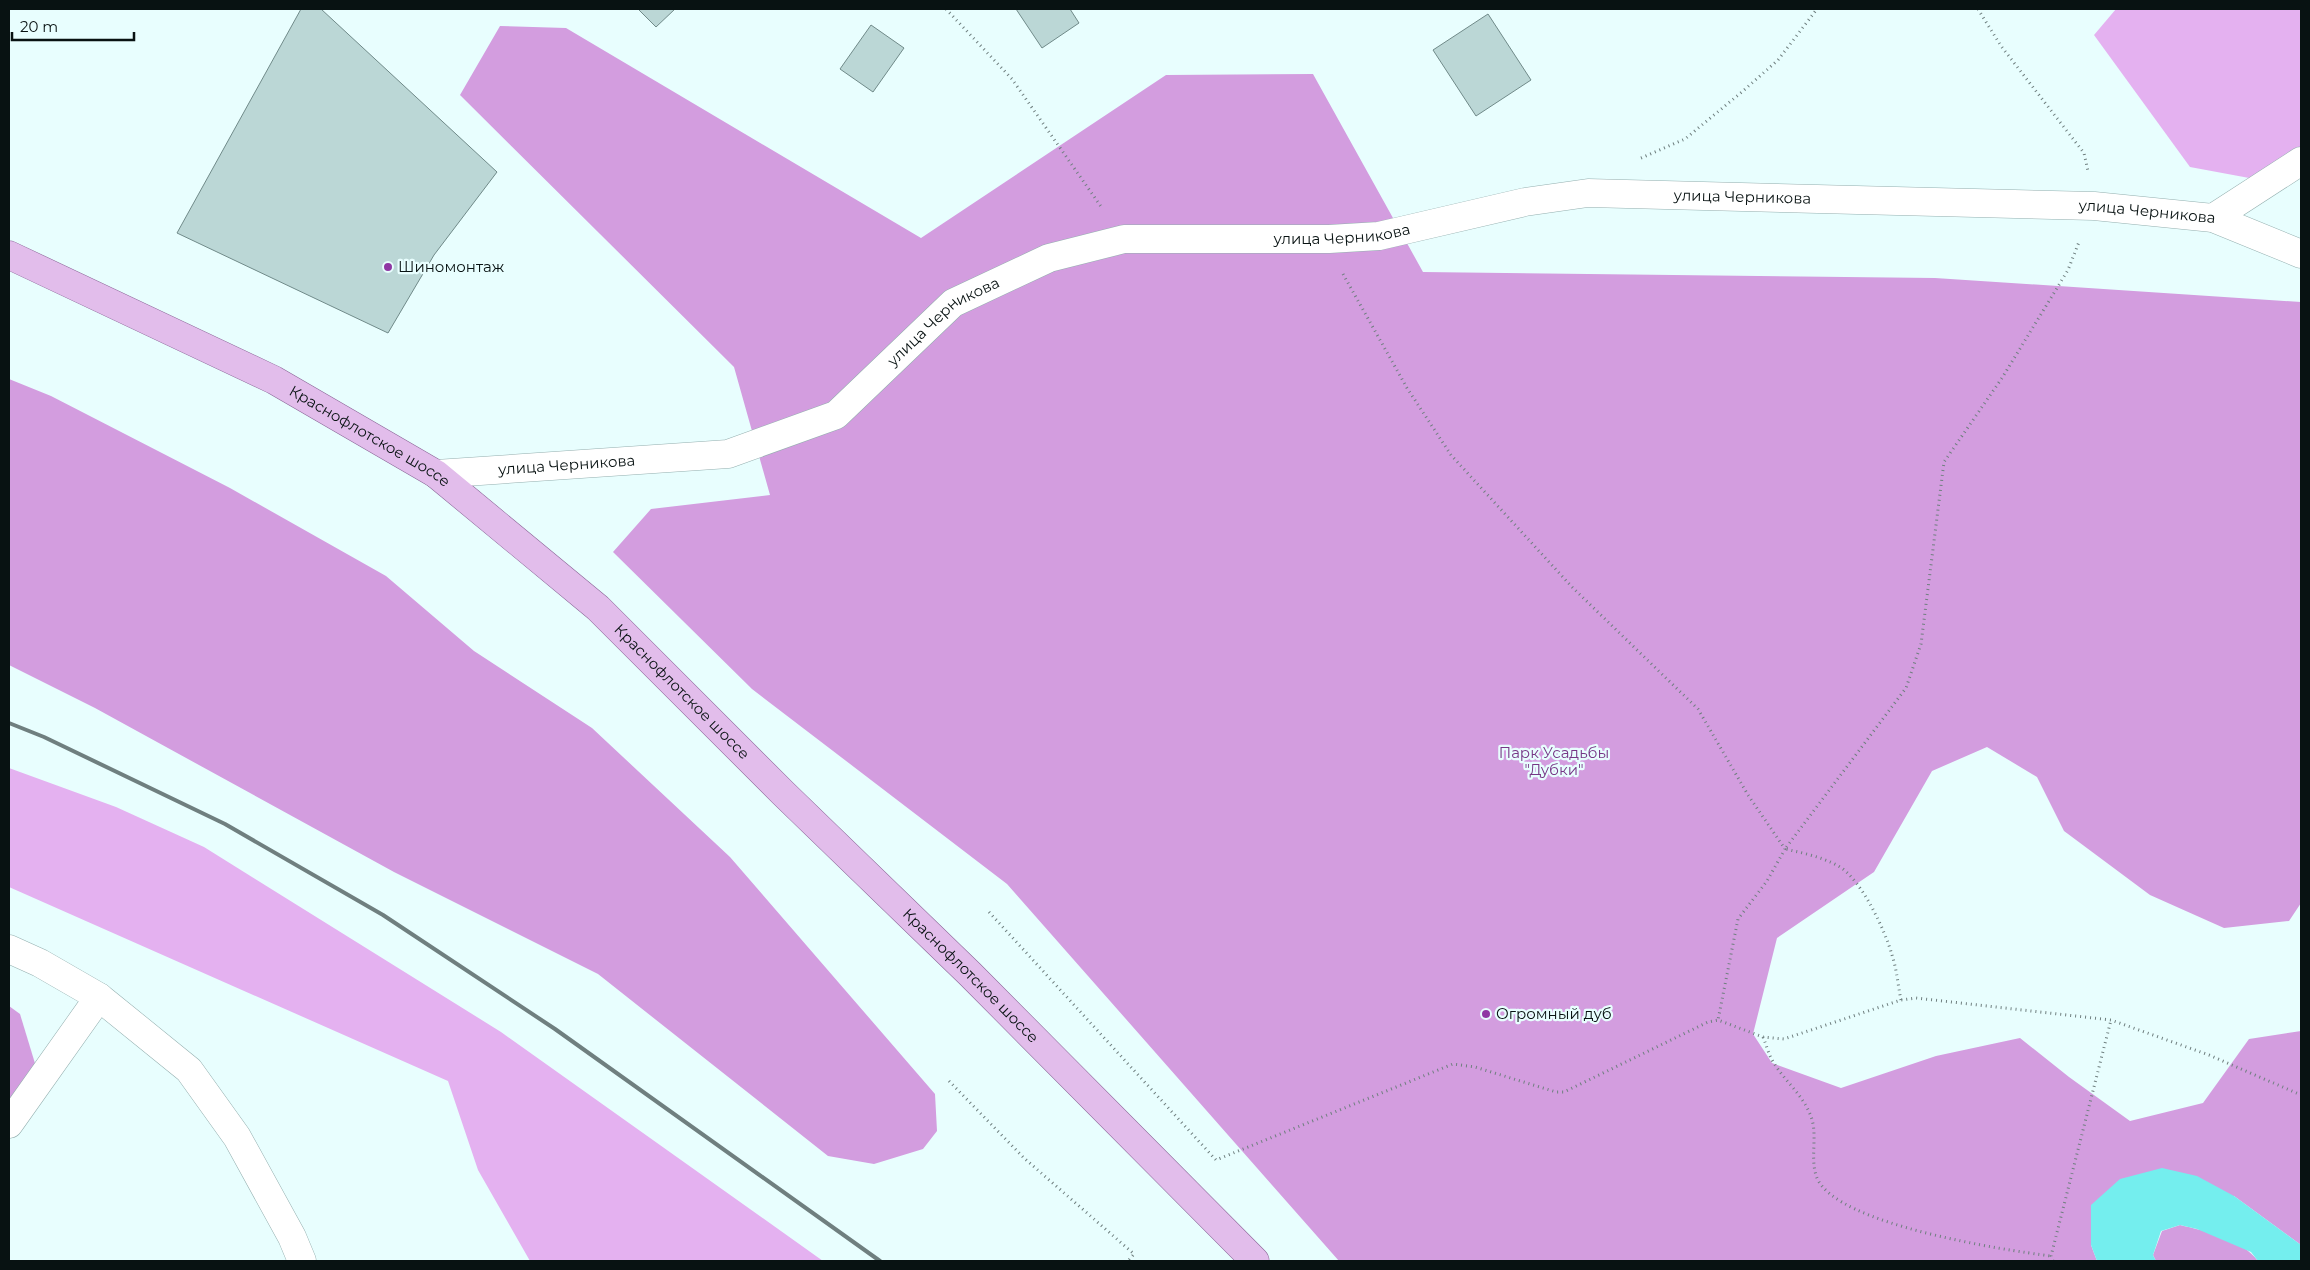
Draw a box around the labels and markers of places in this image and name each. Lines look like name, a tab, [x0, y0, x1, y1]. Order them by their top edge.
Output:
place label: Шиномонтаж	[398, 257, 505, 276]
marker: Шиномонтаж	[382, 261, 394, 273]
place label: Огромный дуб	[1496, 1004, 1612, 1023]
marker: Огромный дуб	[1480, 1008, 1492, 1020]

